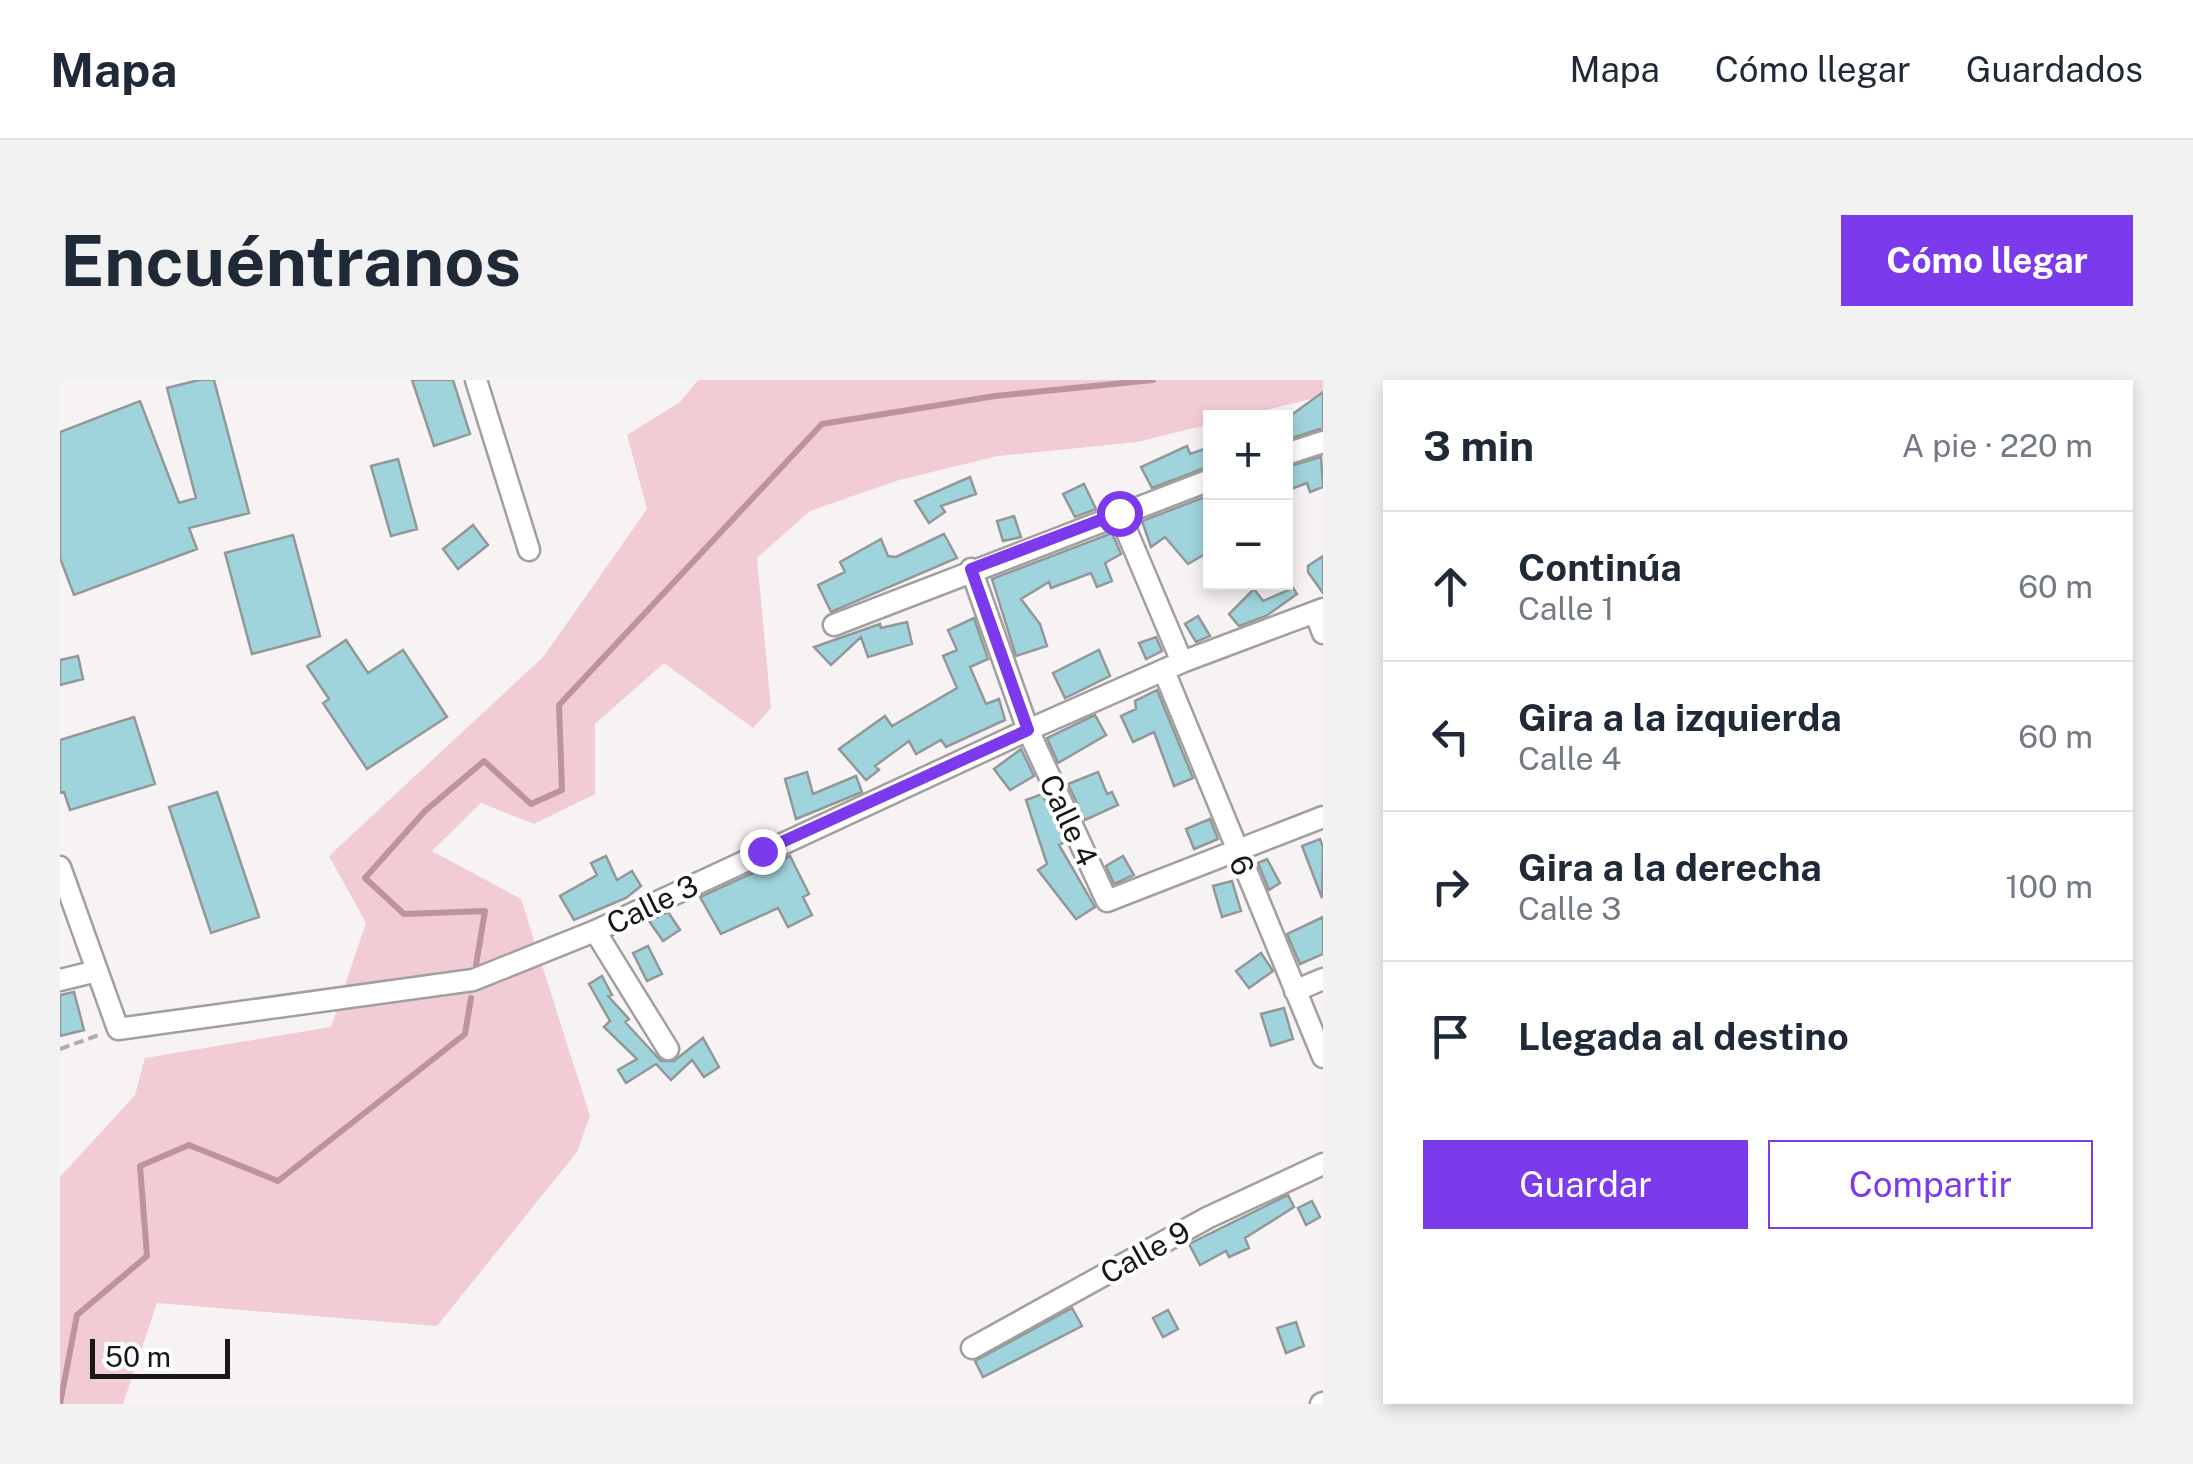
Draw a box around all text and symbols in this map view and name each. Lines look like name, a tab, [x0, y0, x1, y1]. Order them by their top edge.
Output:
text: Mapa	[50, 41, 177, 98]
text: Mapa	[1570, 49, 1660, 90]
text: Cómo llegar	[1715, 49, 1911, 90]
text: Guardados	[1966, 49, 2143, 90]
button: Cómo llegar	[1841, 215, 2133, 306]
text: Encuéntranos	[60, 219, 521, 302]
map controls	[1203, 410, 1293, 590]
button: +	[1203, 410, 1293, 500]
text: 3 min	[1423, 421, 1534, 470]
text: A pie · 220 m	[1902, 427, 2093, 464]
route start	[1097, 491, 1143, 537]
button: −	[1203, 500, 1293, 590]
text: Continúa	[1518, 545, 1682, 590]
icon: ahead	[1423, 559, 1478, 614]
text: 60 m	[2018, 568, 2093, 605]
text: Calle 1	[1518, 590, 1614, 627]
text: Gira a la izquierda	[1518, 695, 1842, 740]
icon: left	[1423, 709, 1478, 764]
text: 60 m	[2018, 718, 2093, 755]
text: Calle 4	[1518, 740, 1621, 777]
street label: Calle 4	[1032, 768, 1106, 872]
route end	[740, 829, 786, 875]
text: Gira a la derecha	[1518, 845, 1822, 890]
street label: 6	[1222, 849, 1262, 881]
icon: right	[1423, 859, 1478, 914]
street label: Calle 3	[601, 867, 703, 941]
text: 100 m	[2006, 868, 2093, 905]
text: Calle 3	[1518, 890, 1621, 927]
icon: arrive	[1423, 1009, 1478, 1064]
text: Llegada al destino	[1518, 1014, 1849, 1059]
button: Guardar	[1423, 1140, 1748, 1229]
button: Compartir	[1768, 1140, 2093, 1229]
street label: Calle 9	[1094, 1213, 1196, 1291]
scale bar	[90, 1334, 230, 1378]
text: 50 m	[105, 1340, 171, 1373]

